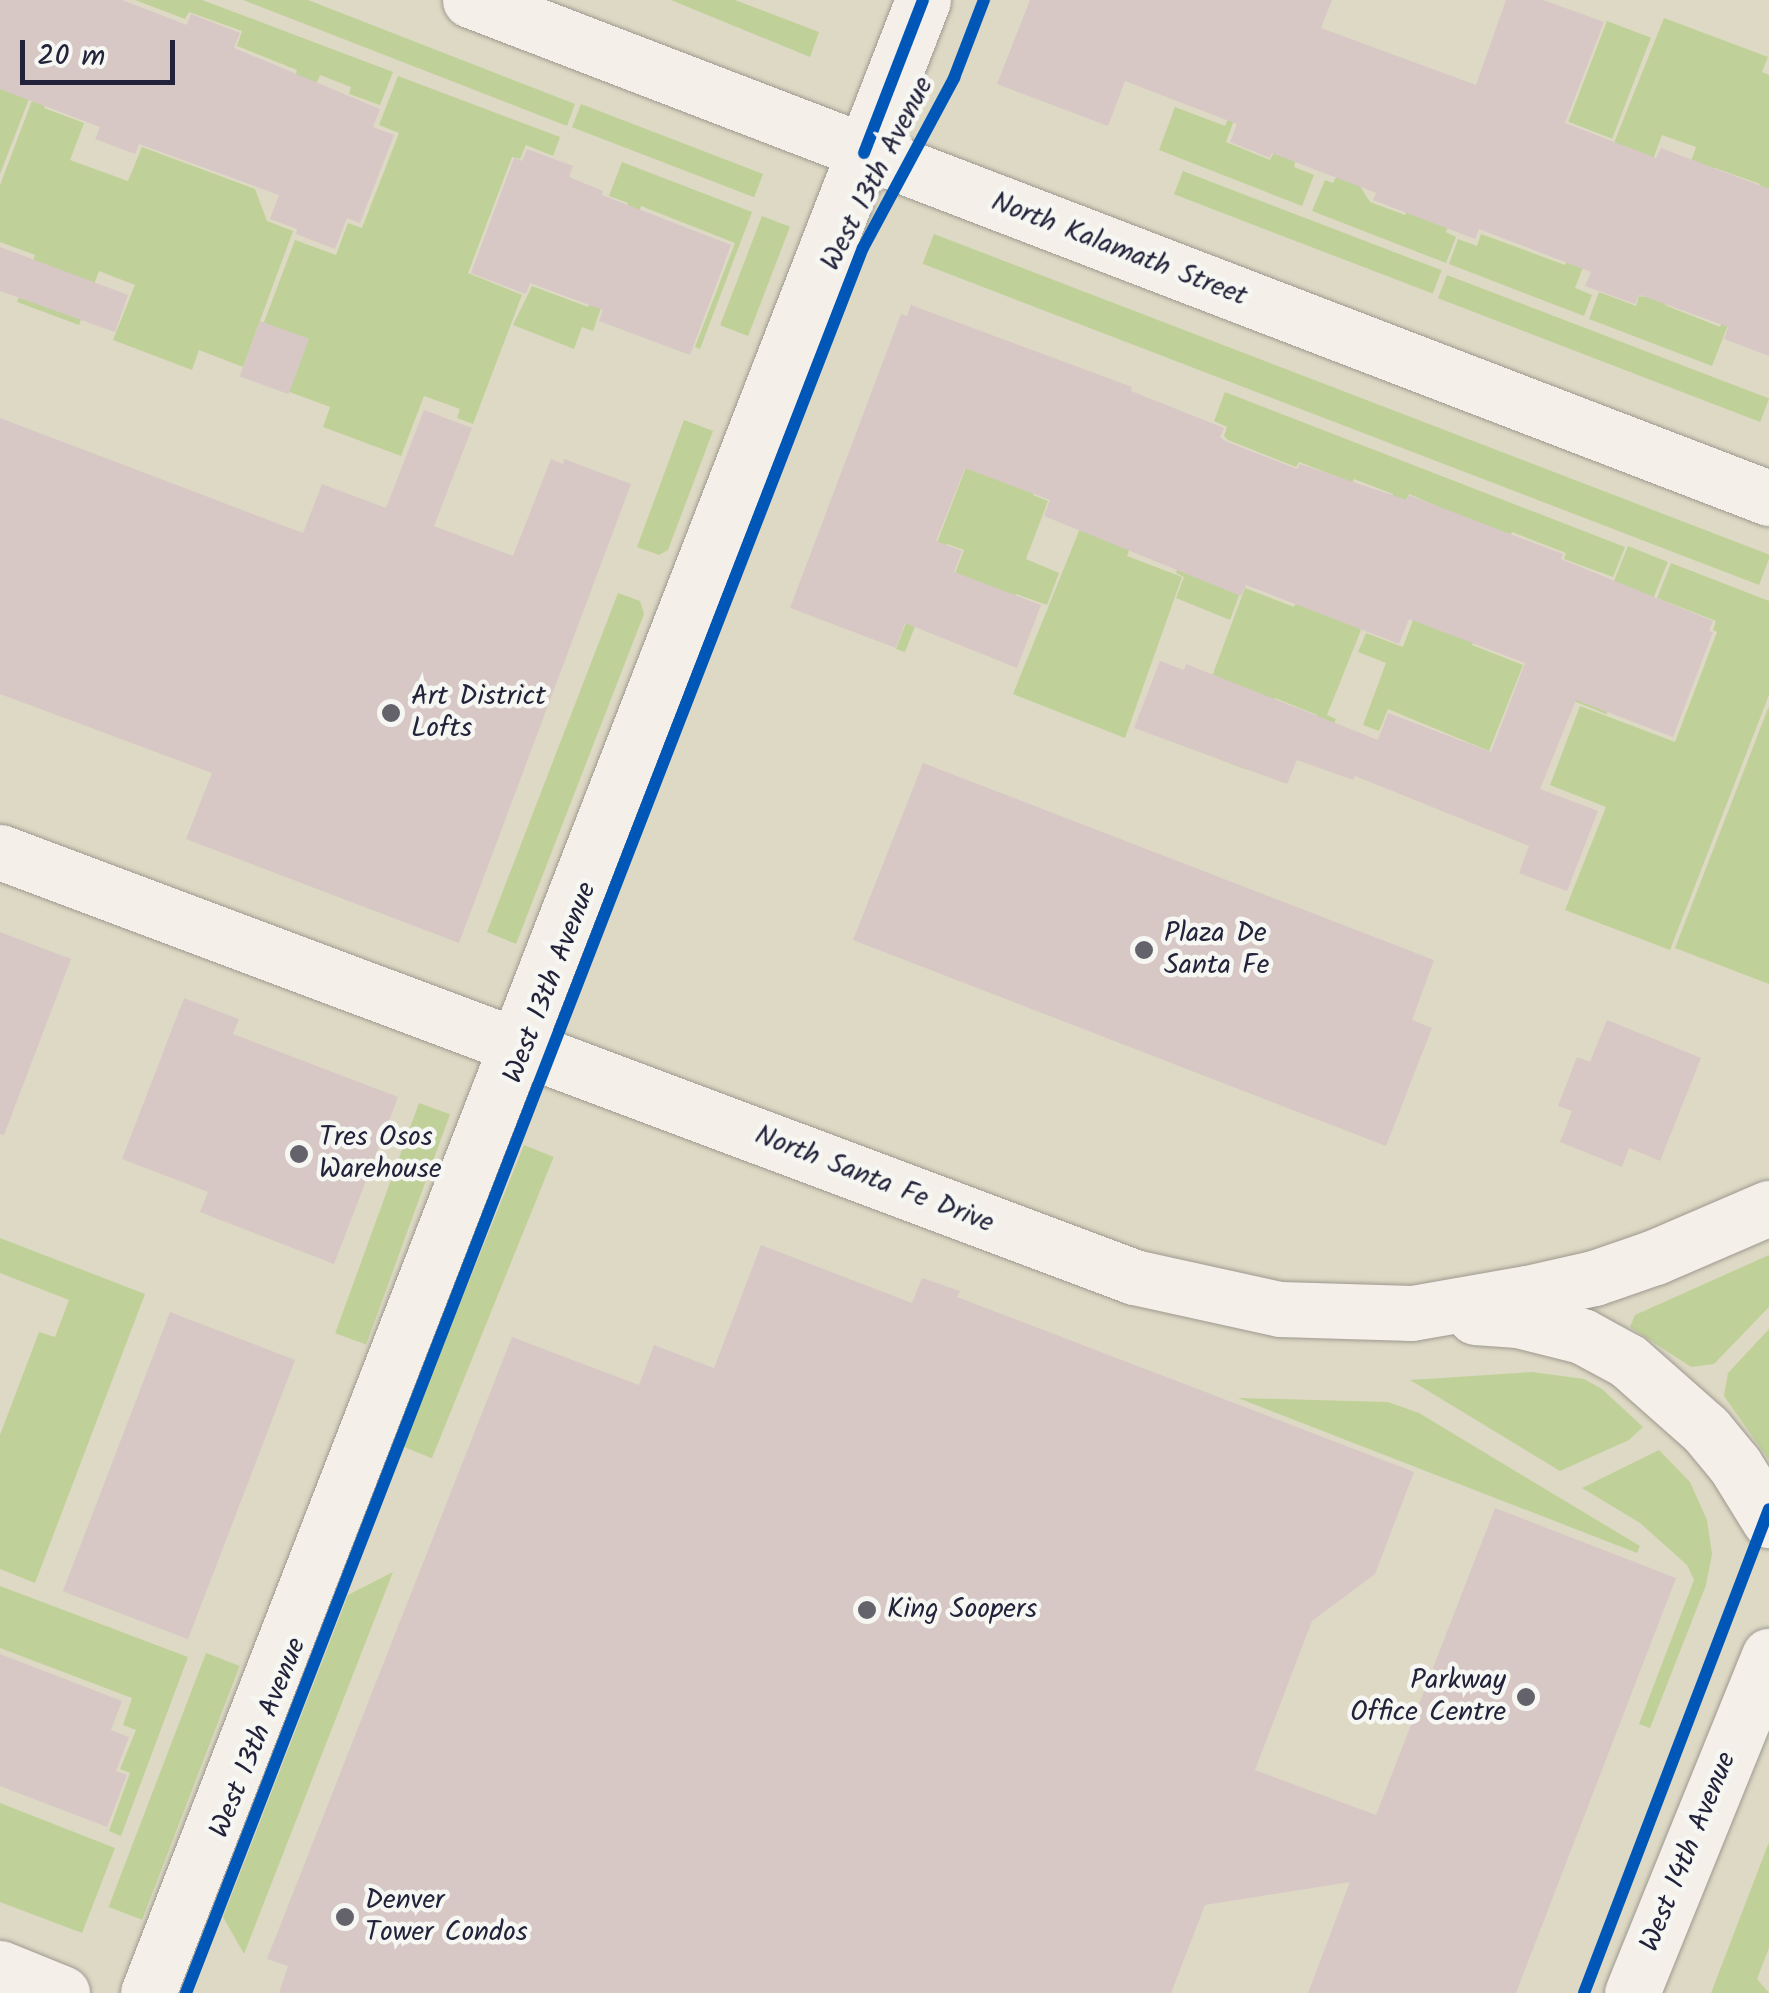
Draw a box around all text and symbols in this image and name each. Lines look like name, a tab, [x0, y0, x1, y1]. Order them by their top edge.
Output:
scale bar	[25, 20, 180, 82]
text: 20 m	[37, 33, 105, 81]
street label: West 13th Avenue	[815, 72, 941, 276]
street label: North Kalamath Street	[986, 186, 1252, 314]
place label: Art District Lofts	[411, 680, 546, 746]
marker: Art District Lofts	[380, 702, 402, 724]
street label: West 13th Avenue	[497, 878, 605, 1088]
place label: Plaza De Santa Fe	[1164, 917, 1269, 983]
marker: Plaza De Santa Fe	[1133, 939, 1155, 961]
street label: North Santa Fe Drive	[750, 1119, 998, 1241]
place label: Tres Osos Warehouse	[319, 1121, 442, 1187]
marker: Tres Osos Warehouse	[288, 1143, 310, 1165]
place label: King Soopers	[887, 1593, 1037, 1627]
marker: King Soopers	[856, 1599, 878, 1621]
street label: West 13th Avenue	[204, 1633, 314, 1843]
place label: Parkway Office Centre	[1350, 1664, 1506, 1730]
marker: Parkway Office Centre	[1515, 1686, 1537, 1708]
street label: West 14th Avenue	[1634, 1747, 1744, 1957]
place label: Denver Tower Condos	[365, 1884, 528, 1950]
marker: Denver Tower Condos	[334, 1906, 356, 1928]

